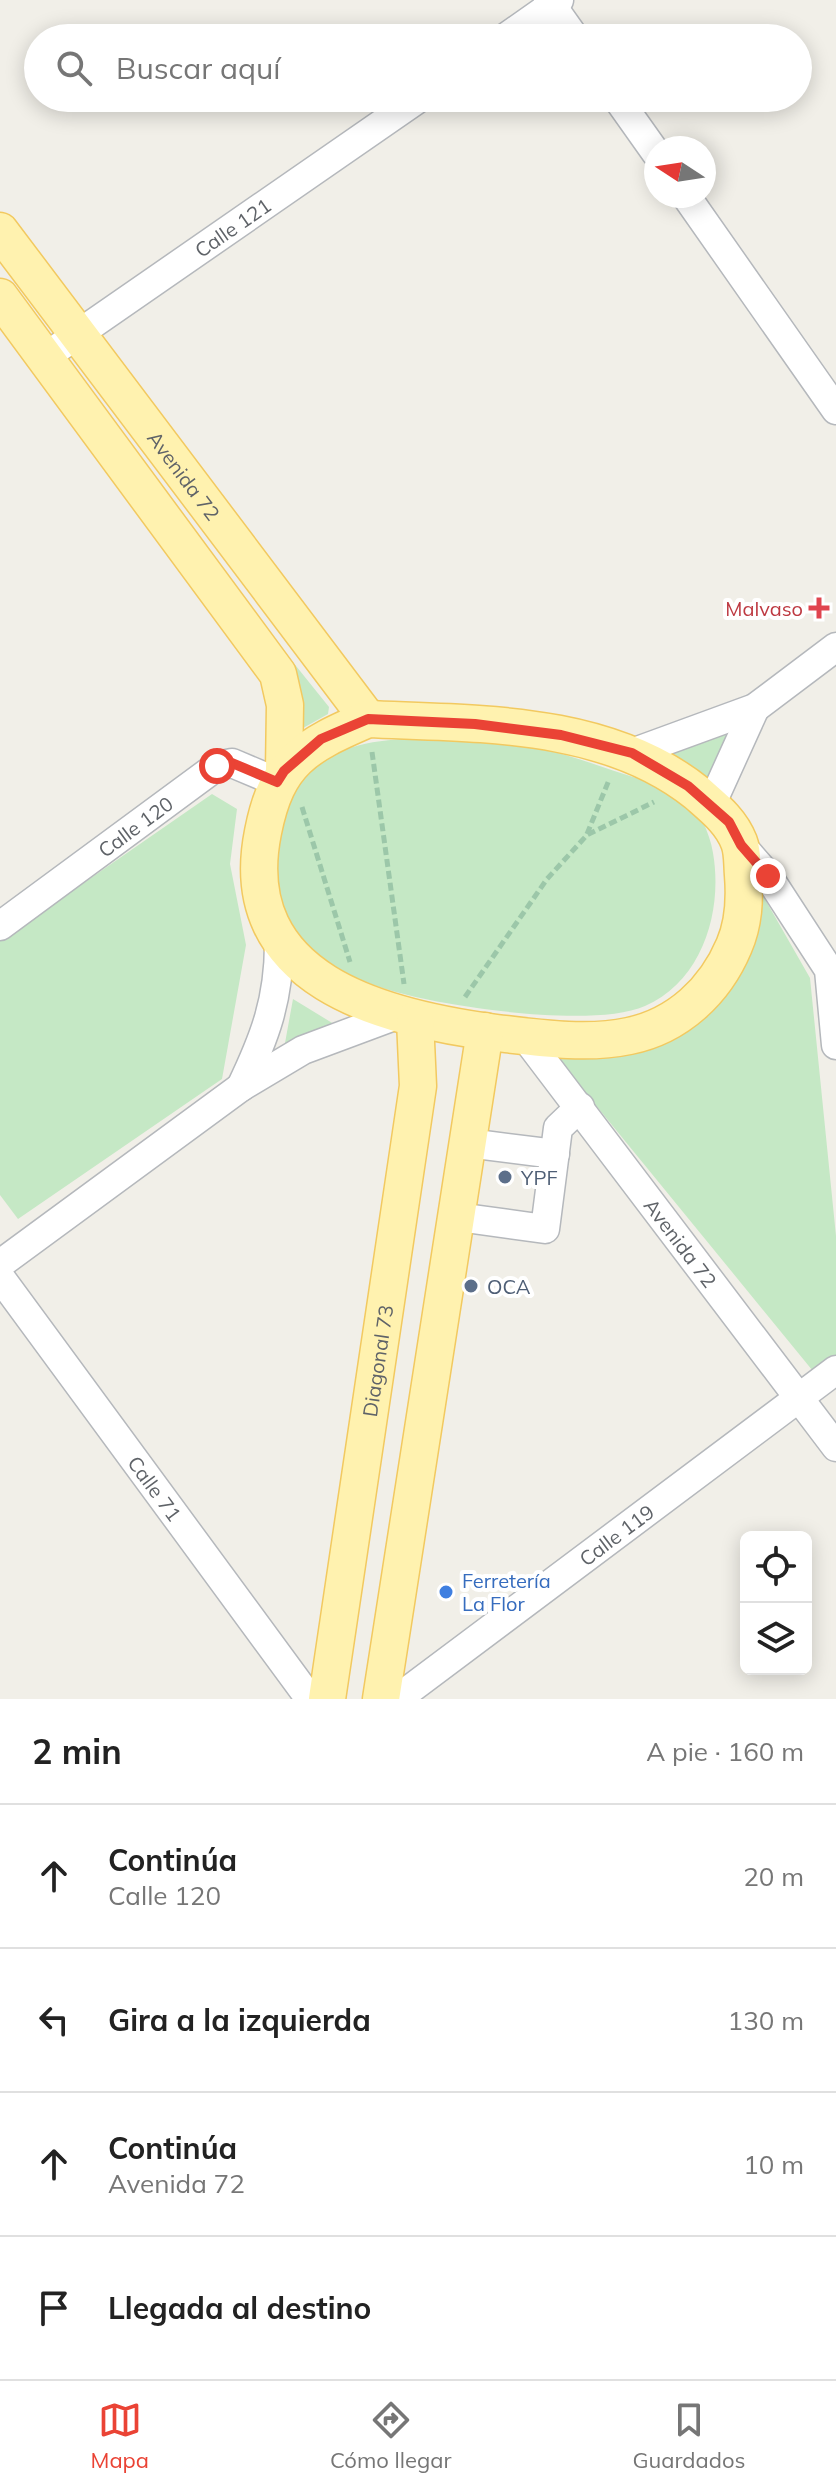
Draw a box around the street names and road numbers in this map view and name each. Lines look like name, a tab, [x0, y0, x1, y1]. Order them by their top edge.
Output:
street label: Calle 121	[190, 192, 275, 262]
street label: Avenida 72	[143, 426, 226, 525]
street label: Calle 120	[93, 790, 178, 862]
street label: Avenida 72	[639, 1193, 723, 1292]
street label: Diagonal 73	[357, 1303, 398, 1418]
street label: Calle 71	[123, 1451, 187, 1526]
street label: Calle 119	[574, 1499, 659, 1571]

